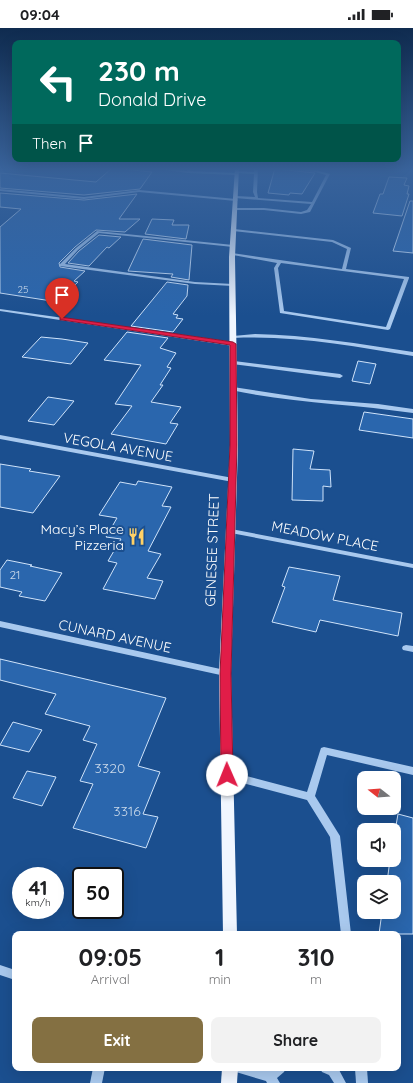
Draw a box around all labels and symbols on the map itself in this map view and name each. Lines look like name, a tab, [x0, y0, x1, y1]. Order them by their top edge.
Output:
pin	[45, 278, 79, 319]
house number: 25	[18, 283, 29, 296]
street label: VEGOLA AVENUE	[62, 428, 174, 466]
street label: GENESEE STREET	[201, 493, 223, 607]
street label: MEADOW PLACE	[270, 517, 380, 555]
place label: Macy’s Place Pizzeria	[40, 520, 124, 554]
restaurant icon: Macy’s Place Pizzeria	[127, 527, 147, 547]
house number: 21	[9, 567, 21, 582]
street label: CUNARD AVENUE	[57, 615, 173, 657]
position arrow	[206, 754, 248, 796]
house number: 3320	[95, 759, 125, 777]
north arrow	[357, 771, 401, 815]
house number: 3316	[113, 802, 141, 820]
speed limit sign: 50	[72, 867, 124, 919]

